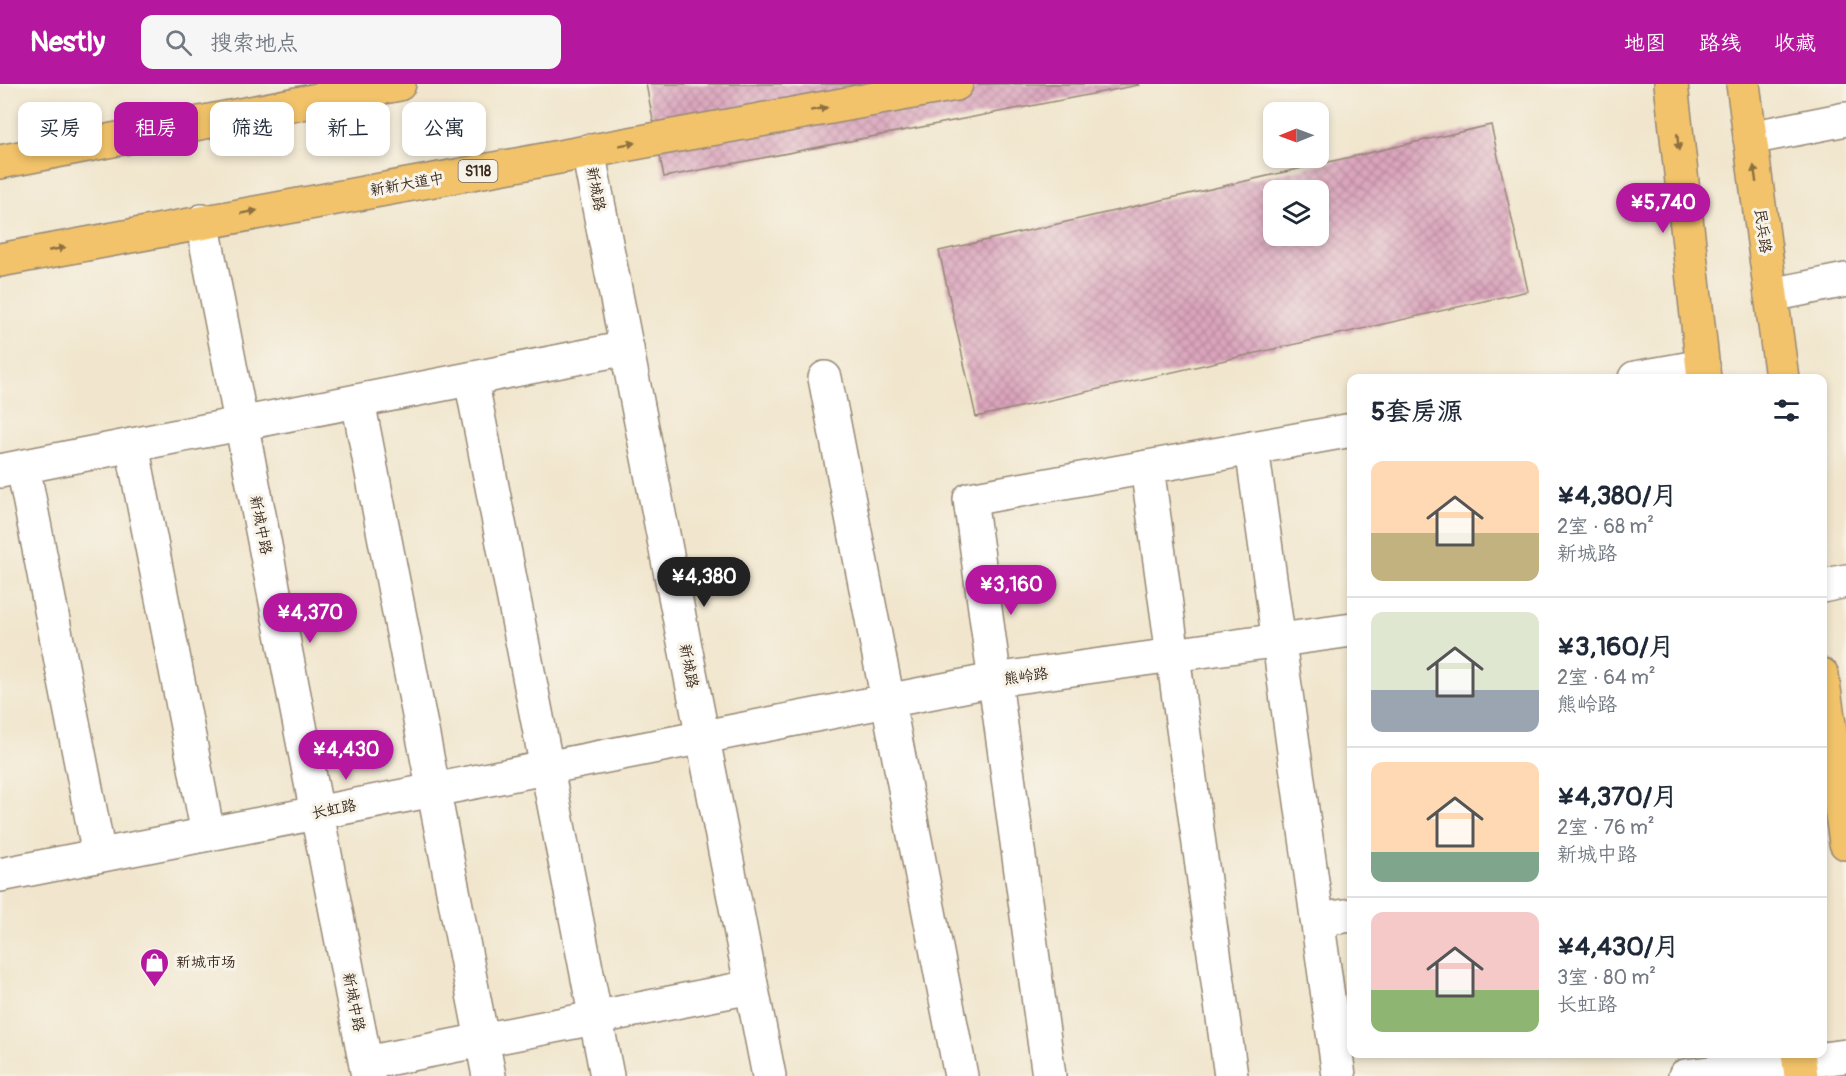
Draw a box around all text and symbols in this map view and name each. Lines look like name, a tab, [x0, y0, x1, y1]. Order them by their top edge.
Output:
search box	[141, 15, 561, 69]
text: Nestly	[30, 25, 105, 60]
icon: search	[162, 26, 195, 59]
text: 搜索地点	[210, 29, 298, 57]
text: 地图	[1624, 30, 1666, 57]
text: 路线	[1699, 30, 1741, 57]
text: 收藏	[1774, 30, 1816, 57]
chip: 买房	[18, 102, 102, 156]
chip: 租房	[114, 102, 198, 156]
chip: 筛选	[210, 102, 294, 156]
chip: 新上	[306, 102, 390, 156]
chip: 公寓	[402, 102, 486, 156]
north arrow	[1263, 102, 1329, 168]
map controls	[1263, 102, 1329, 246]
one-way arrow	[809, 104, 828, 113]
one-way arrow	[1673, 133, 1683, 152]
one-way arrow	[617, 139, 636, 148]
road number: S118	[458, 160, 498, 182]
street label: 新城路	[582, 165, 609, 213]
one-way arrow	[1750, 165, 1760, 184]
street label: 新新大道中	[368, 169, 446, 200]
button: layers	[1263, 180, 1329, 246]
pin: ¥5,740	[1614, 183, 1712, 234]
text: ¥5,740	[1630, 190, 1696, 215]
one-way arrow	[240, 207, 259, 216]
street label: 民兵路	[1750, 207, 1775, 255]
one-way arrow	[48, 244, 67, 253]
icon: filters	[1770, 394, 1803, 427]
text: 5套房源	[1371, 396, 1463, 428]
text: ¥4,380/月	[1557, 480, 1677, 512]
icon: home	[1419, 485, 1491, 557]
street label: 新城中路	[245, 494, 276, 556]
text: 2室 · 68 m²	[1557, 514, 1654, 539]
text: 新城路	[1557, 541, 1617, 566]
pin: ¥4,380	[655, 557, 753, 608]
text: ¥4,380	[671, 564, 737, 589]
pin: ¥3,160	[962, 565, 1060, 616]
text: ¥3,160	[979, 572, 1043, 597]
pin: ¥4,370	[261, 593, 359, 644]
text: ¥4,370	[277, 600, 343, 625]
text: ¥3,160/月	[1557, 631, 1675, 663]
icon: home	[1419, 636, 1491, 708]
street label: 新城路	[675, 642, 702, 690]
street label: 熊岭路	[1002, 664, 1050, 689]
text: 2室 · 64 m²	[1557, 665, 1656, 690]
text: 熊岭路	[1557, 692, 1617, 717]
pin: ¥4,430	[297, 730, 395, 781]
text: ¥4,430	[313, 737, 379, 762]
text: ¥4,370/月	[1557, 781, 1678, 813]
icon: home	[1419, 786, 1491, 858]
street label: 长虹路	[310, 796, 358, 823]
text: 2室 · 76 m²	[1557, 815, 1654, 840]
text: 新城中路	[1557, 842, 1637, 867]
text: ¥4,430/月	[1557, 931, 1679, 963]
icon: home	[1419, 936, 1491, 1008]
shop icon: 新城市场	[139, 946, 171, 988]
place label: 新城市场	[176, 953, 236, 972]
text: 3室 · 80 m²	[1557, 965, 1656, 990]
street label: 新城中路	[338, 971, 369, 1033]
text: 长虹路	[1557, 992, 1617, 1017]

